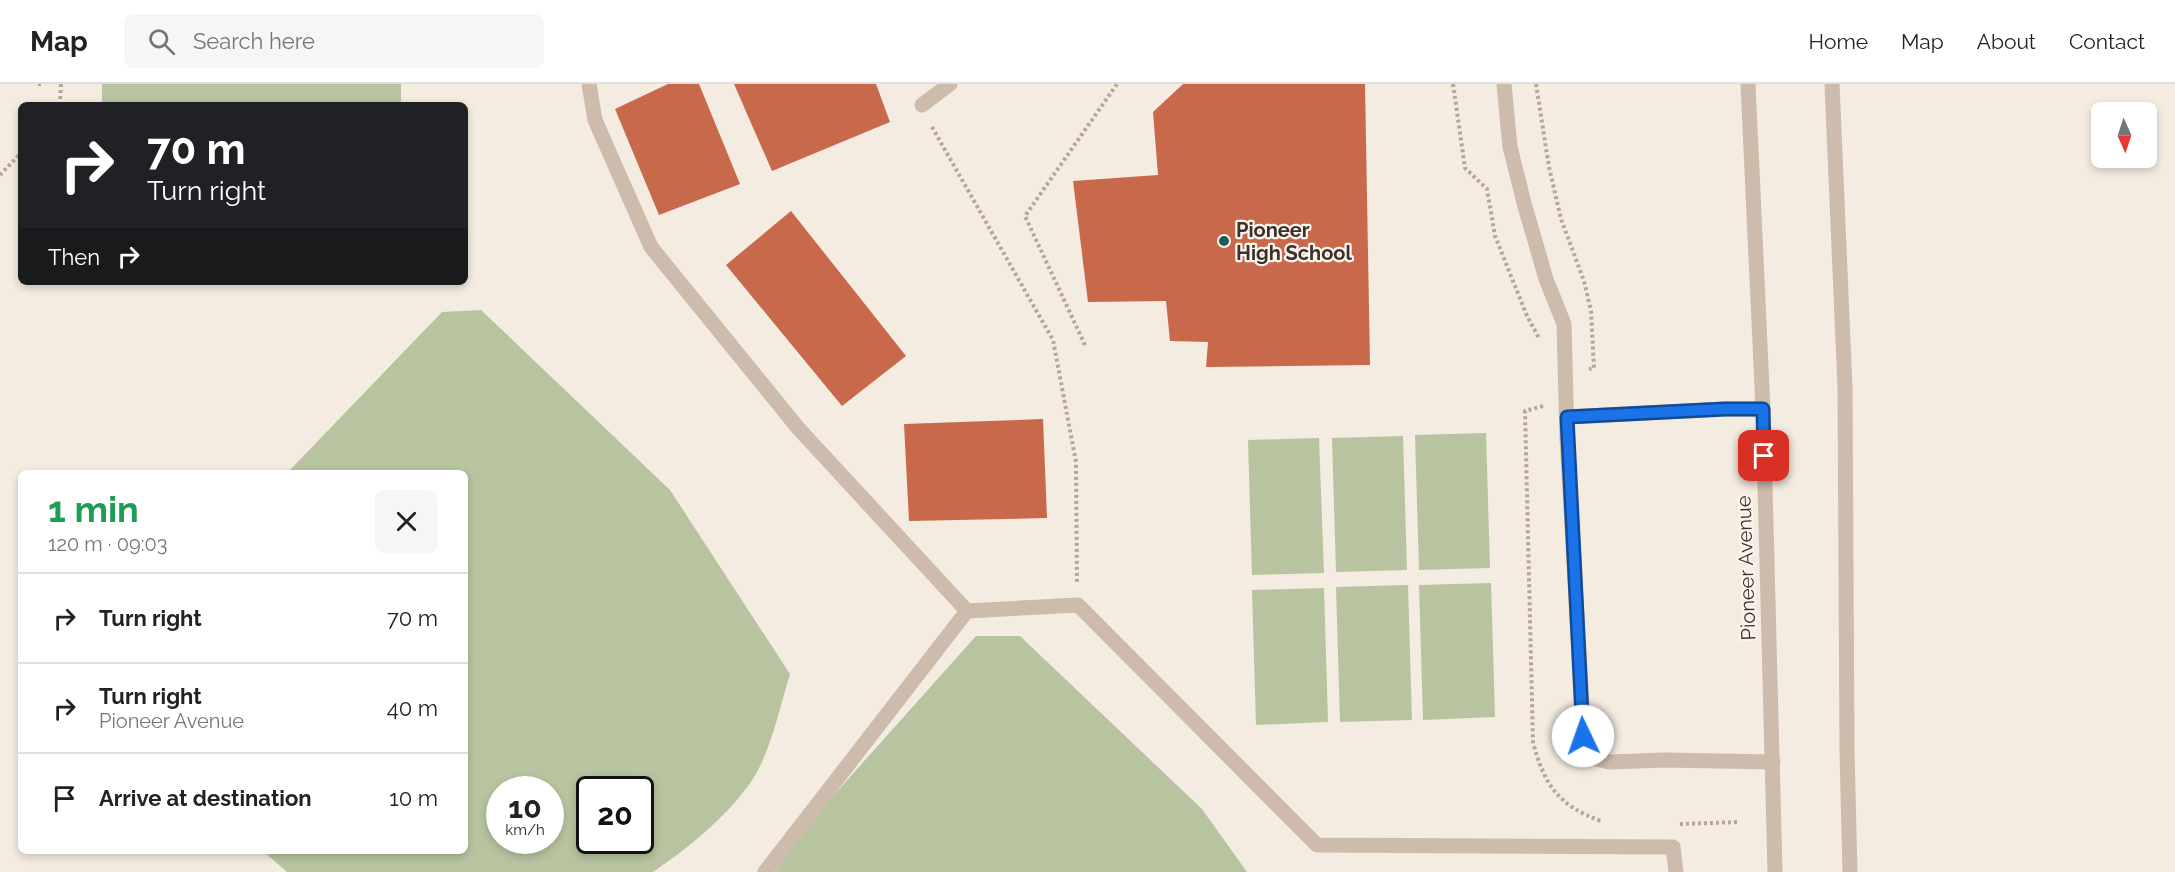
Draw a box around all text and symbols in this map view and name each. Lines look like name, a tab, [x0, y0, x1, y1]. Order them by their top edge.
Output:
search box	[124, 14, 544, 68]
text: Map	[30, 25, 88, 58]
icon: search	[145, 25, 178, 58]
text: Search here	[193, 28, 315, 54]
text: Home	[1809, 29, 1868, 54]
text: Map	[1901, 29, 1944, 54]
text: About	[1977, 29, 2036, 54]
text: Contact	[2069, 29, 2145, 54]
north arrow	[2091, 102, 2157, 168]
map controls	[2091, 102, 2157, 168]
text: 70 m	[147, 125, 246, 174]
icon: right	[48, 126, 126, 204]
text: Turn right	[147, 175, 266, 206]
place label: Pioneer High School	[1236, 218, 1352, 265]
marker: Pioneer High School	[1217, 234, 1231, 248]
icon: right	[112, 240, 145, 273]
text: Then	[48, 244, 100, 270]
pin	[1738, 430, 1789, 481]
icon: arrive	[1747, 439, 1780, 472]
text: 1 min	[48, 488, 139, 530]
button: close	[375, 490, 438, 553]
street label: Pioneer Avenue	[1731, 495, 1761, 641]
text: 120 m · 09:03	[48, 532, 167, 556]
icon: right	[48, 602, 81, 635]
text: Turn right	[99, 605, 202, 631]
text: 70 m	[387, 605, 438, 631]
text: Turn right	[99, 683, 202, 709]
icon: right	[48, 692, 81, 725]
text: 40 m	[387, 695, 438, 721]
position arrow	[1551, 704, 1615, 768]
text: Pioneer Avenue	[99, 709, 244, 733]
speed limit sign: 20	[576, 776, 654, 854]
icon: arrive	[48, 782, 81, 815]
text: Arrive at destination	[99, 785, 312, 811]
text: 10 m	[389, 785, 438, 811]
text: 10	[508, 790, 542, 825]
text: km/h	[505, 821, 545, 839]

